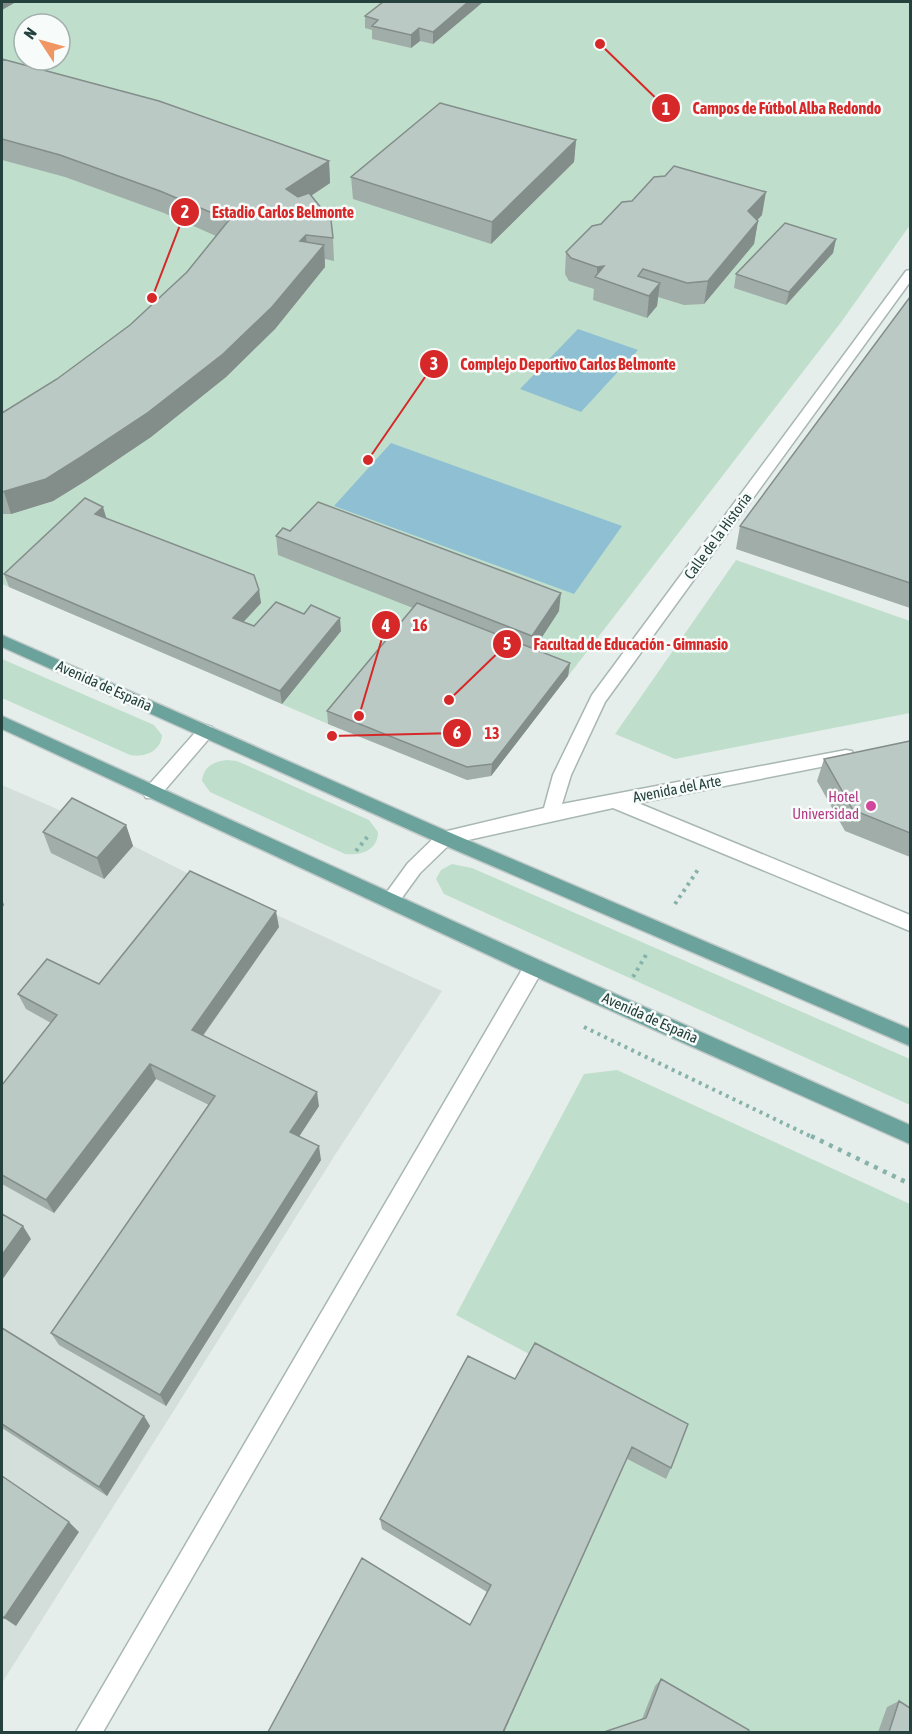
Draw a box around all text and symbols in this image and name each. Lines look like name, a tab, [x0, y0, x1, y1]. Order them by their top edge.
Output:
north arrow	[12, 12, 72, 72]
text: N	[20, 24, 40, 42]
callout: Campos de Fútbol Alba Redondo	[651, 91, 894, 125]
text: 1	[662, 98, 670, 119]
text: Campos de Fútbol Alba Redondo	[693, 99, 882, 117]
callout: Estadio Carlos Belmonte	[170, 195, 366, 229]
text: 2	[181, 201, 189, 222]
text: Estadio Carlos Belmonte	[212, 203, 354, 221]
callout: Complejo Deportivo Carlos Belmonte	[419, 347, 688, 381]
text: 3	[430, 353, 438, 374]
text: Complejo Deportivo Carlos Belmonte	[460, 355, 676, 373]
street label: Calle de la Historia	[680, 489, 755, 582]
callout: 16	[371, 608, 440, 642]
text: 4	[381, 615, 390, 636]
text: 16	[412, 616, 428, 634]
callout: Facultad de Educación - Gimnasio	[492, 627, 741, 661]
text: 5	[503, 633, 511, 654]
text: Facultad de Educación - Gimnasio	[534, 635, 729, 653]
street label: Avenida de España	[54, 657, 155, 714]
callout: 13	[442, 716, 511, 750]
text: 6	[453, 722, 461, 743]
text: 13	[484, 724, 500, 742]
street label: Avenida del Arte	[631, 772, 723, 805]
place label: Hotel Universidad	[792, 788, 859, 822]
marker: Hotel Universidad	[864, 799, 878, 813]
street label: Avenida de España	[600, 989, 701, 1046]

